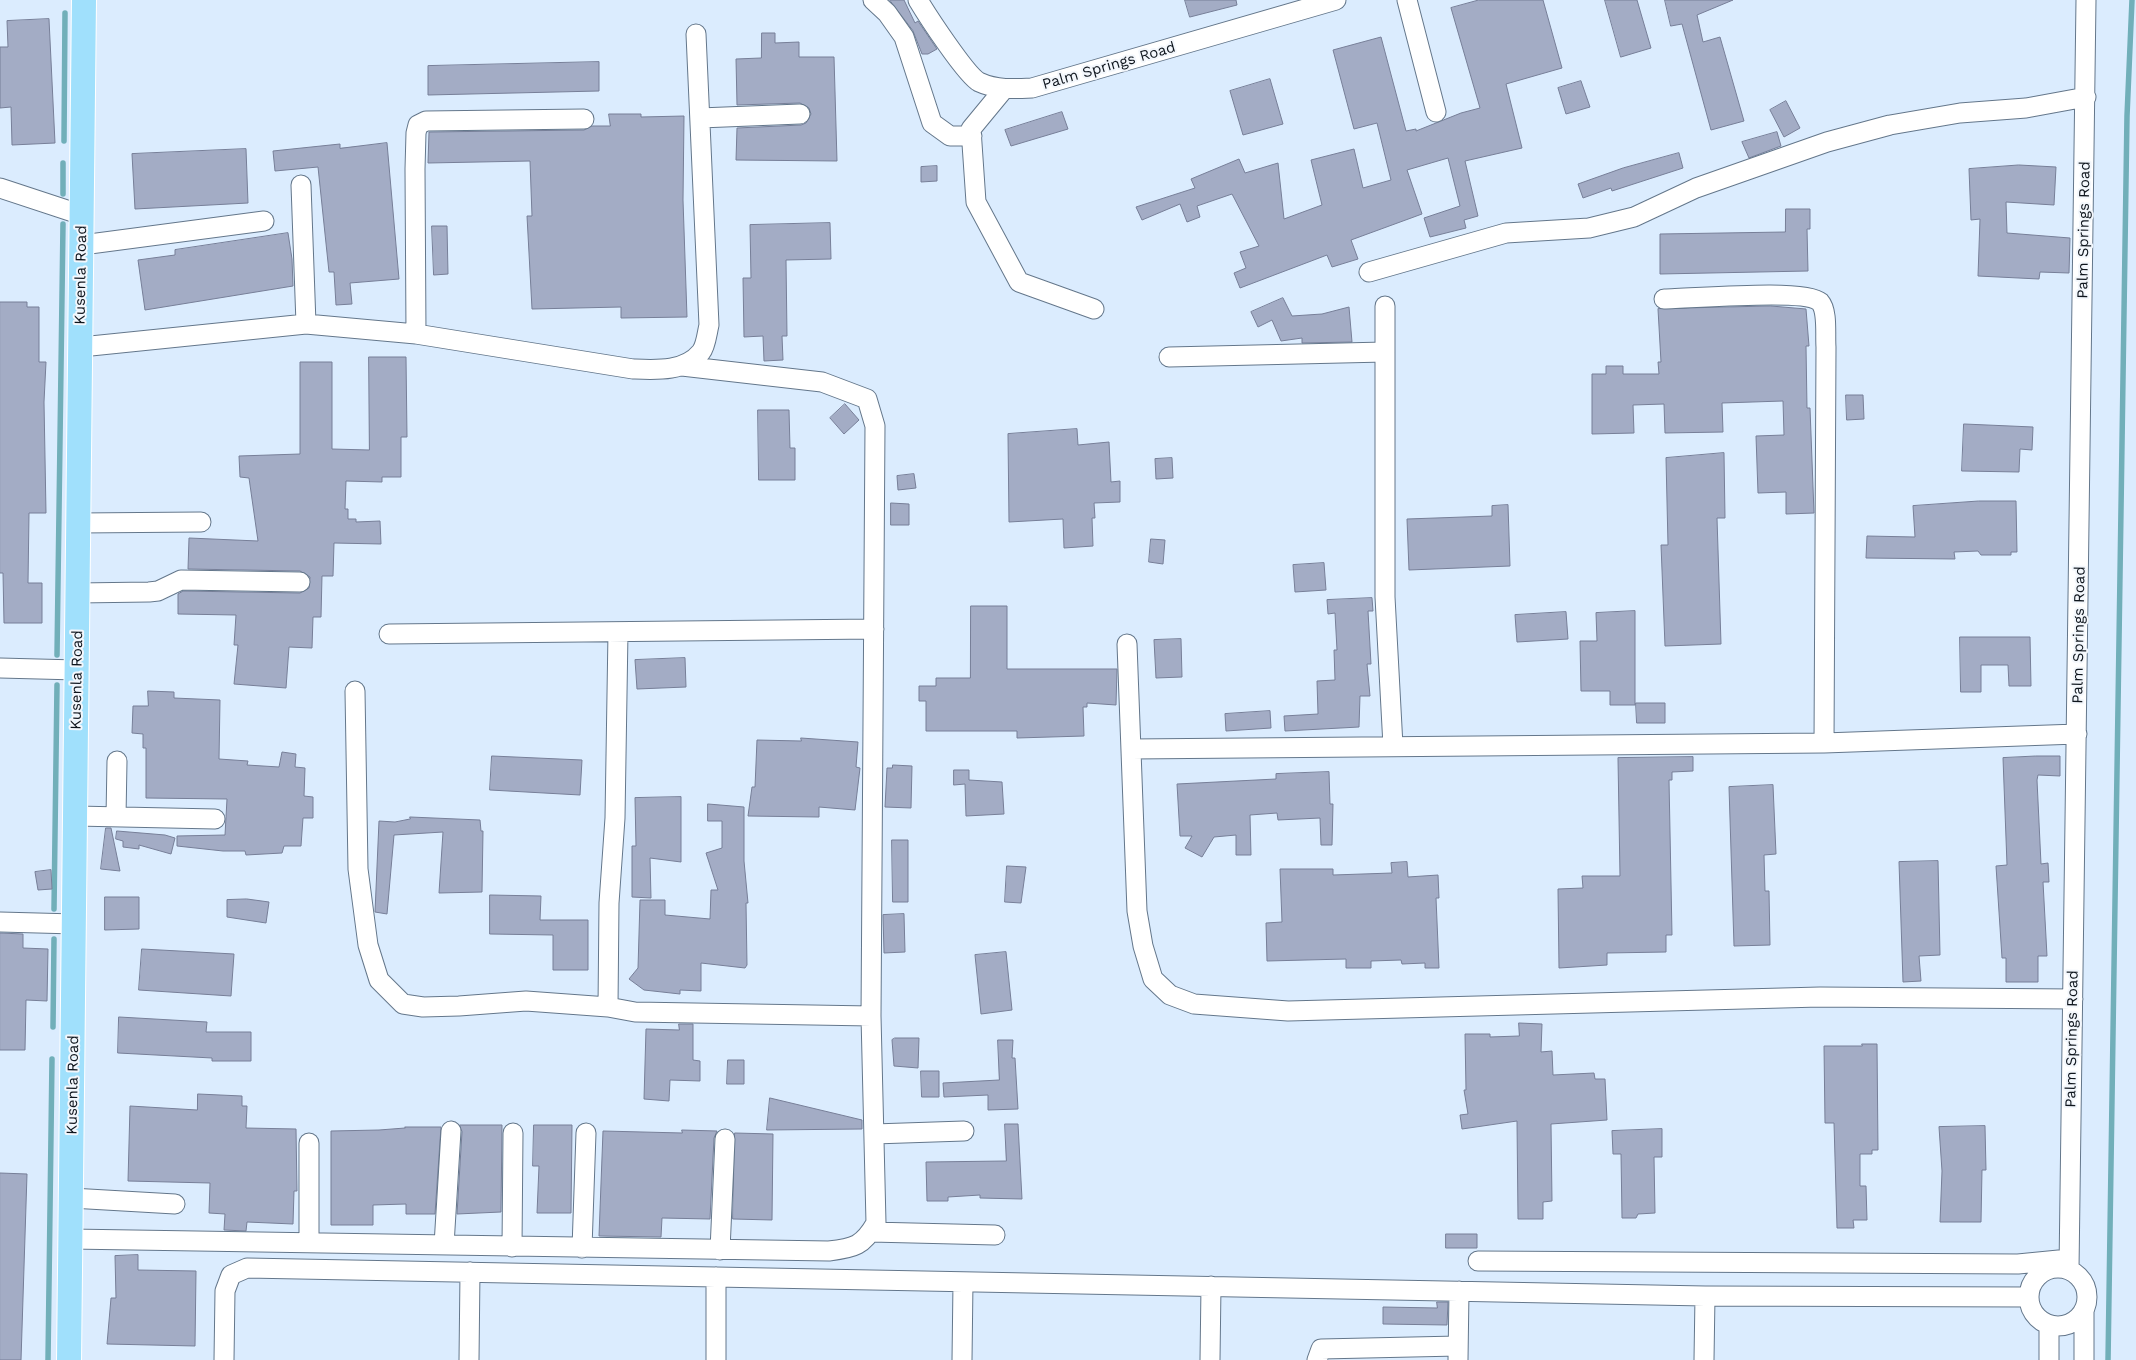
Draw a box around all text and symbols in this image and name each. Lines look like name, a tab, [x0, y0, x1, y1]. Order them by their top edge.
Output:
street label: Palm Springs Road	[1040, 38, 1178, 94]
street label: Palm Springs Road	[2074, 161, 2094, 299]
street label: Kusenla Road	[71, 225, 91, 325]
street label: Palm Springs Road	[2069, 566, 2089, 704]
street label: Kusenla Road	[67, 630, 87, 730]
street label: Palm Springs Road	[2062, 970, 2082, 1108]
street label: Kusenla Road	[63, 1035, 83, 1135]

